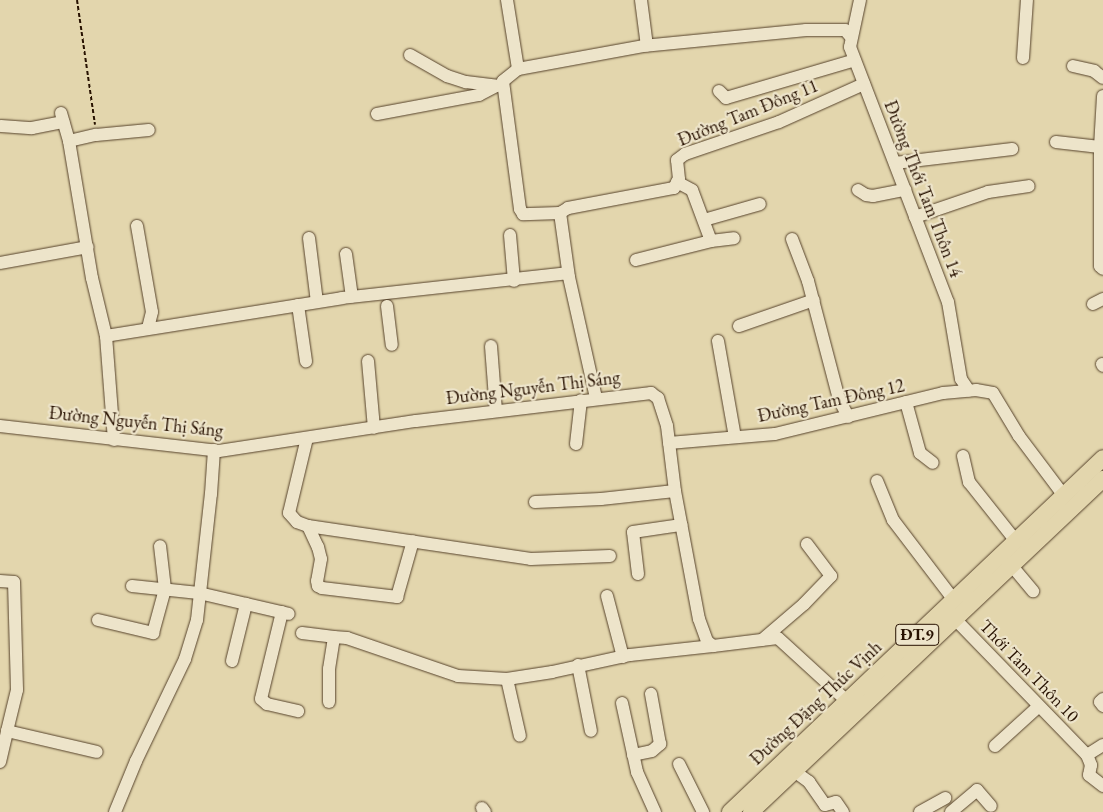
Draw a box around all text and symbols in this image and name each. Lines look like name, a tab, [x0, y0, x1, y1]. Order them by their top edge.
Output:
street label: Đường Tam Đông 11	[675, 75, 821, 151]
street label: Đường Thới Tam Thôn 14	[879, 97, 967, 281]
street label: Đường Nguyễn Thị Sáng	[445, 367, 621, 409]
street label: Đường Tam Đông 12	[756, 375, 906, 427]
street label: Đường Nguyễn Thị Sáng	[48, 402, 224, 442]
street label: Thới Tam Thôn 10	[975, 615, 1083, 727]
road number: ĐT.9	[894, 622, 940, 648]
street label: Đường Đặng Thúc Vịnh	[746, 636, 886, 770]

